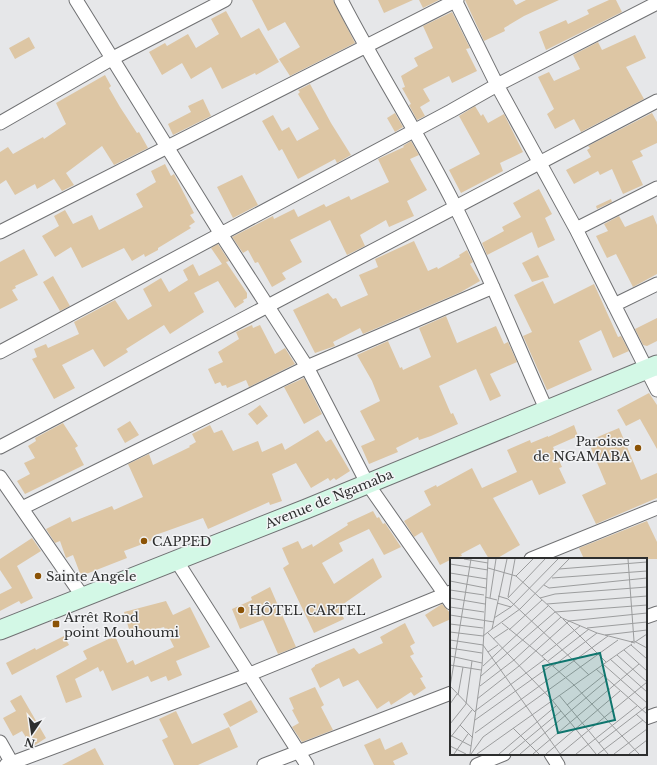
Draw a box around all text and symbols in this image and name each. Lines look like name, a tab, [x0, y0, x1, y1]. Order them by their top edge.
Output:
place label: Paroisse de NGAMABA	[533, 433, 631, 465]
marker: Paroisse de NGAMABA	[633, 443, 643, 453]
street label: Avenue de Ngamaba	[262, 465, 396, 533]
place label: CAPPED	[152, 533, 211, 550]
marker: CAPPED	[139, 536, 149, 546]
inset map	[450, 558, 647, 755]
place label: Sainte Angele	[46, 568, 136, 585]
marker: Sainte Angele	[33, 571, 43, 581]
place label: HÔTEL CARTEL	[249, 602, 366, 619]
marker: HÔTEL CARTEL	[236, 605, 246, 615]
place label: Arrêt Rond point Mouhoumi	[63, 609, 180, 641]
marker: Arrêt Rond point Mouhoumi	[51, 619, 61, 629]
north arrow	[12, 713, 52, 753]
text: N	[22, 735, 36, 751]

